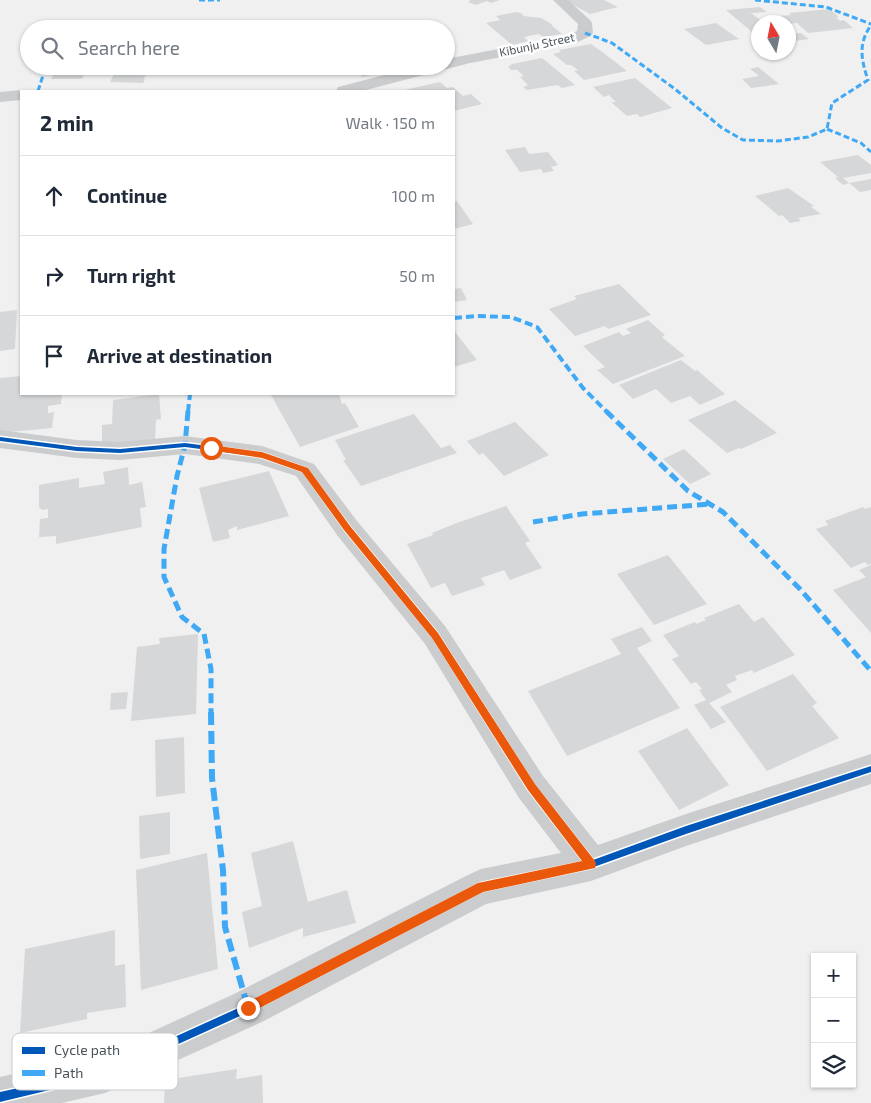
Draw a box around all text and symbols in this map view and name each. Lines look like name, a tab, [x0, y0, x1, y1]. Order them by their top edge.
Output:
north arrow	[751, 15, 796, 60]
search box	[20, 20, 455, 75]
street label: Kibunju Street	[498, 29, 576, 60]
icon: search	[38, 34, 66, 62]
text: Search here	[78, 36, 180, 59]
text: 2 min	[40, 110, 94, 135]
text: Walk · 150 m	[345, 113, 435, 132]
icon: ahead	[40, 182, 68, 210]
text: Continue	[87, 184, 167, 207]
text: 100 m	[392, 186, 435, 205]
icon: right	[40, 262, 68, 290]
text: Turn right	[87, 264, 175, 287]
text: 50 m	[399, 266, 435, 285]
icon: arrive	[40, 342, 68, 370]
text: Arrive at destination	[87, 344, 272, 367]
route start	[200, 437, 223, 460]
map controls	[811, 953, 856, 1088]
button: +	[811, 953, 856, 998]
route end	[237, 997, 260, 1020]
button: −	[811, 998, 856, 1043]
legend	[12, 1033, 178, 1090]
text: Cycle path	[54, 1041, 120, 1058]
button: layers	[811, 1043, 856, 1088]
text: Path	[54, 1064, 83, 1081]

